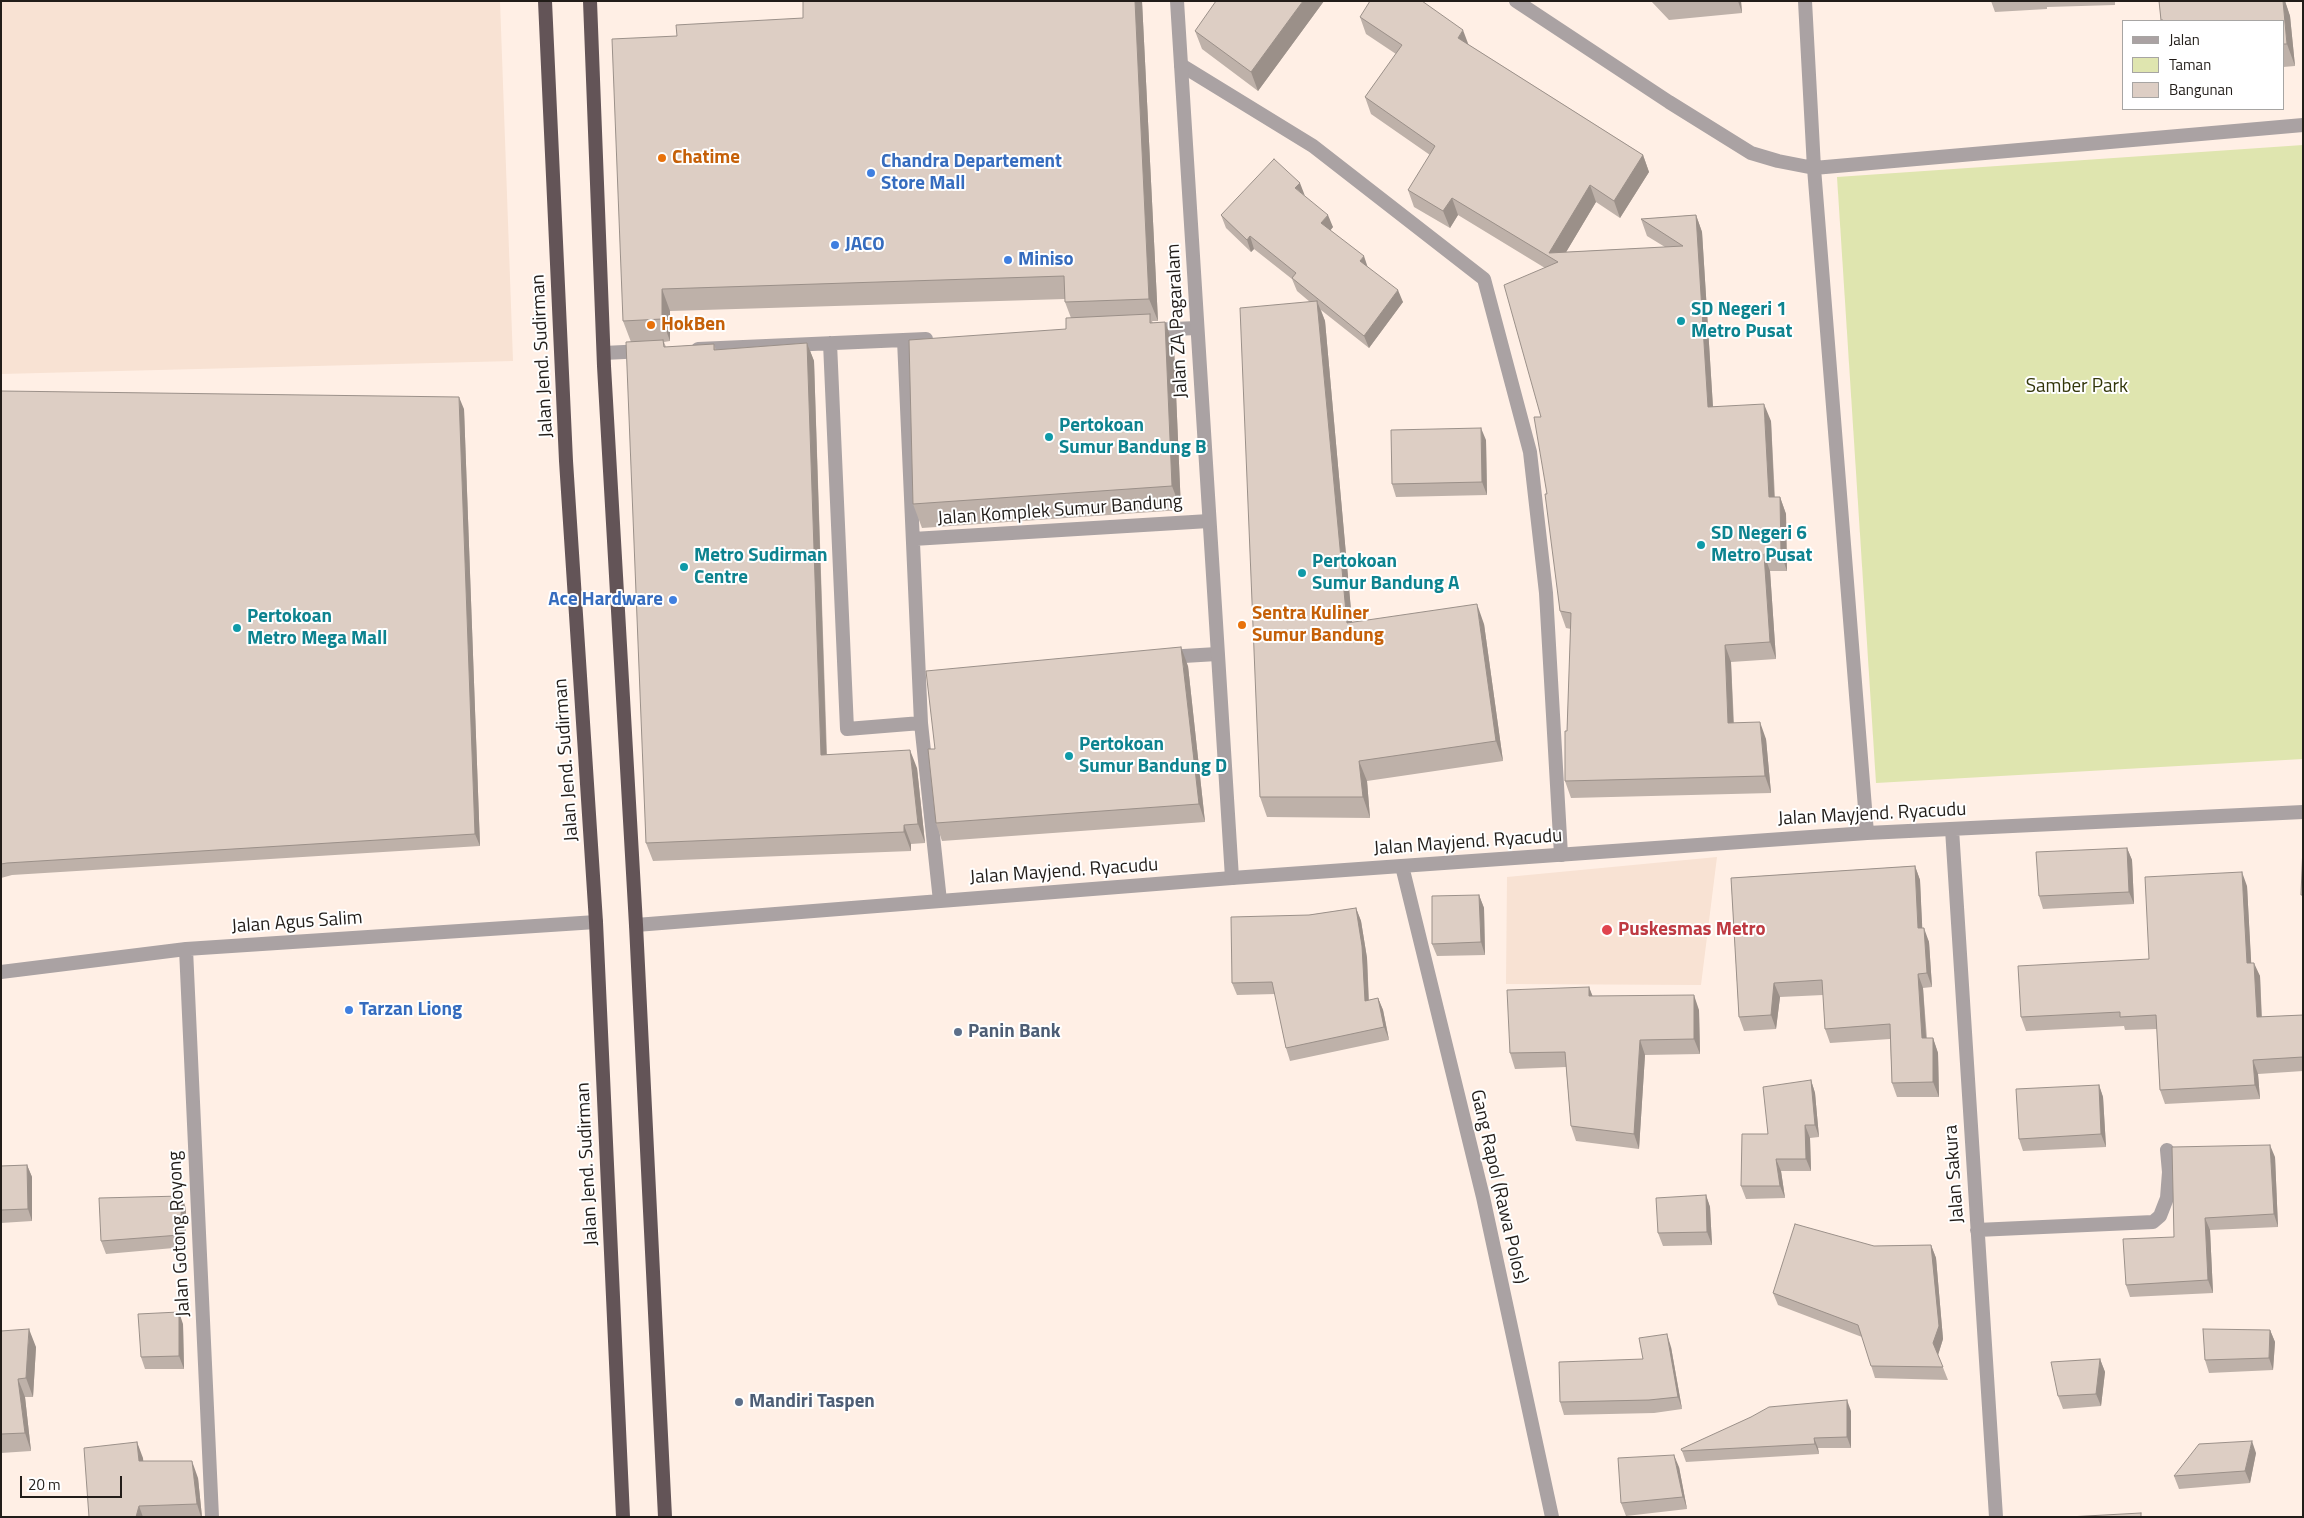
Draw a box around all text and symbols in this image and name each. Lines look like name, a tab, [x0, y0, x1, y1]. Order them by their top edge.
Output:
legend	[2122, 20, 2284, 110]
text: Jalan	[2169, 28, 2200, 51]
text: Taman	[2169, 53, 2211, 76]
text: Bangunan	[2169, 78, 2233, 101]
place label: Chatime	[672, 147, 740, 169]
place label: Chandra Departement Store Mall	[881, 151, 1062, 195]
marker: Chatime	[656, 152, 668, 164]
marker: Chandra Departement Store Mall	[865, 167, 877, 179]
place label: JACO	[845, 234, 885, 256]
marker: JACO	[829, 239, 841, 251]
street label: Jalan ZA Pagaralam	[1163, 243, 1193, 399]
place label: Miniso	[1018, 249, 1074, 271]
marker: Miniso	[1002, 254, 1014, 266]
street label: Jalan Jend. Sudirman	[527, 274, 559, 438]
place label: SD Negeri 1 Metro Pusat	[1691, 299, 1792, 343]
place label: HokBen	[661, 314, 725, 336]
marker: SD Negeri 1 Metro Pusat	[1675, 315, 1687, 327]
marker: HokBen	[645, 319, 657, 331]
park label: Samber Park	[2026, 376, 2128, 398]
place label: Pertokoan Sumur Bandung B	[1059, 415, 1207, 459]
marker: Pertokoan Sumur Bandung B	[1043, 431, 1055, 443]
street label: Jalan Komplek Sumur Bandung	[937, 491, 1183, 531]
place label: SD Negeri 6 Metro Pusat	[1711, 523, 1812, 567]
marker: SD Negeri 6 Metro Pusat	[1695, 539, 1707, 551]
place label: Metro Sudirman Centre	[694, 545, 828, 589]
place label: Pertokoan Sumur Bandung A	[1312, 551, 1460, 595]
marker: Metro Sudirman Centre	[678, 561, 690, 573]
marker: Pertokoan Sumur Bandung A	[1296, 567, 1308, 579]
place label: Ace Hardware	[548, 589, 663, 611]
marker: Ace Hardware	[667, 594, 679, 606]
place label: Sentra Kuliner Sumur Bandung	[1252, 603, 1384, 647]
place label: Pertokoan Metro Mega Mall	[247, 606, 387, 650]
marker: Sentra Kuliner Sumur Bandung	[1236, 619, 1248, 631]
marker: Pertokoan Metro Mega Mall	[231, 622, 243, 634]
street label: Jalan Jend. Sudirman	[550, 678, 584, 842]
place label: Pertokoan Sumur Bandung D	[1079, 734, 1227, 778]
marker: Pertokoan Sumur Bandung D	[1063, 750, 1075, 762]
street label: Jalan Mayjend. Ryacudu	[1777, 799, 1967, 831]
street label: Jalan Mayjend. Ryacudu	[1373, 825, 1563, 861]
street label: Jalan Mayjend. Ryacudu	[969, 854, 1159, 890]
street label: Jalan Agus Salim	[231, 907, 363, 939]
place label: Puskesmas Metro	[1618, 919, 1766, 941]
marker: Puskesmas Metro	[1600, 923, 1614, 937]
place label: Tarzan Liong	[359, 999, 462, 1021]
marker: Tarzan Liong	[343, 1004, 355, 1016]
place label: Panin Bank	[968, 1021, 1060, 1043]
marker: Panin Bank	[952, 1026, 964, 1038]
street label: Jalan Jend. Sudirman	[572, 1082, 604, 1246]
street label: Gang Rapol (Rawa Polos)	[1465, 1088, 1531, 1286]
street label: Jalan Sakura	[1940, 1124, 1970, 1224]
street label: Jalan Gotong Royong	[164, 1150, 196, 1318]
place label: Mandiri Taspen	[749, 1391, 875, 1413]
marker: Mandiri Taspen	[733, 1396, 745, 1408]
scale bar	[22, 1466, 125, 1498]
text: 20 m	[28, 1473, 61, 1496]

